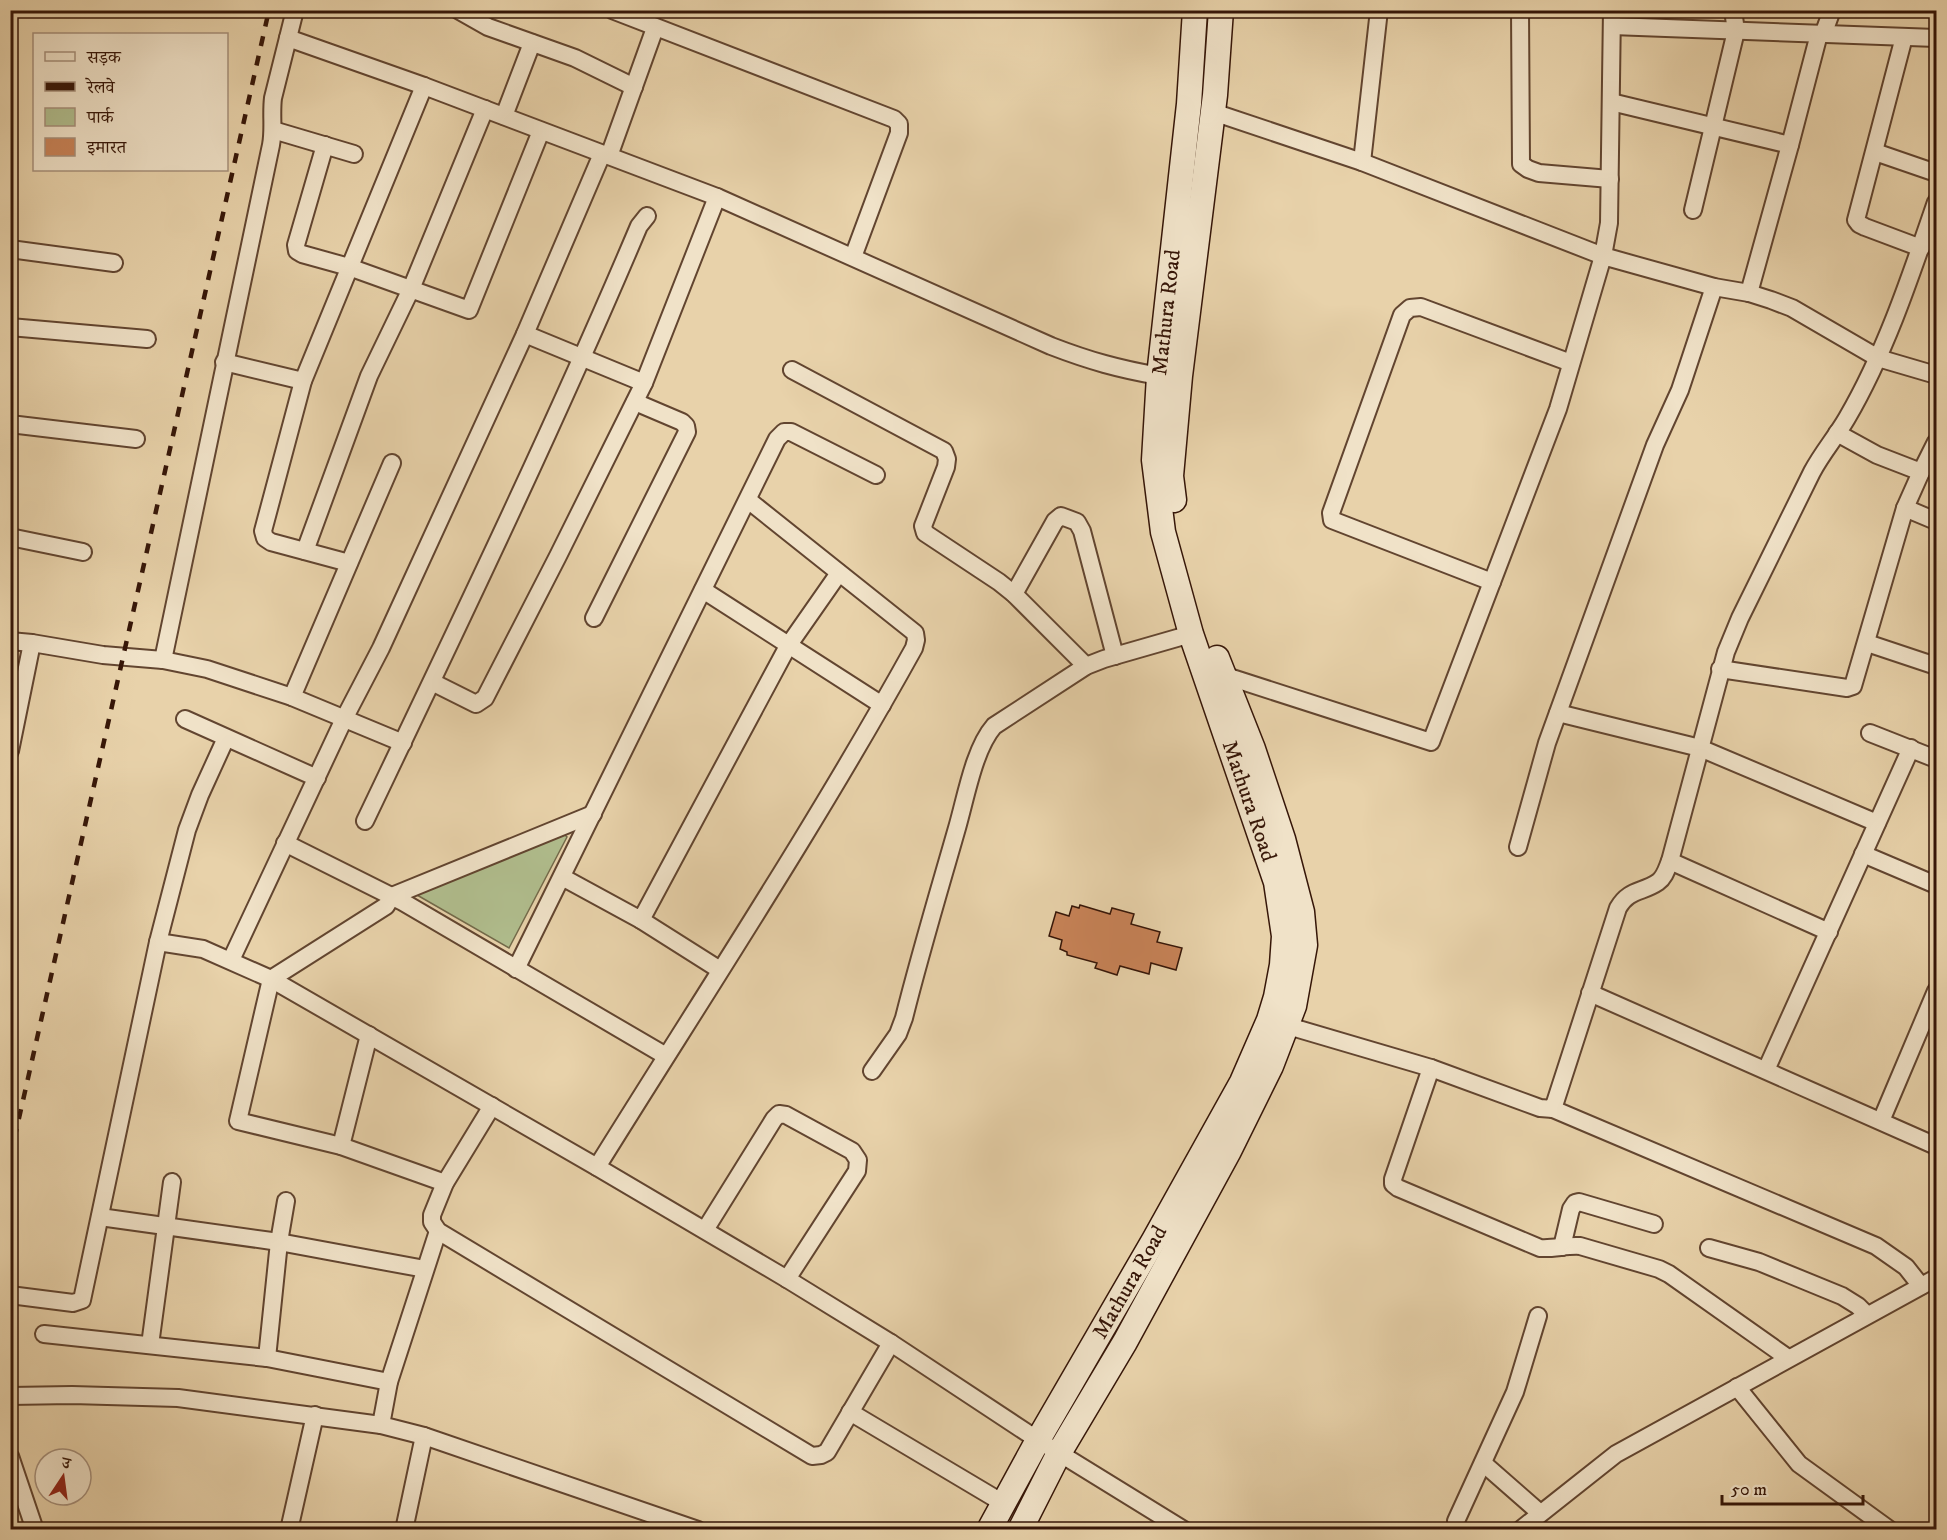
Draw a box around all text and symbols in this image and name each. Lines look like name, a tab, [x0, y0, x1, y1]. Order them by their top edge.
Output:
legend	[33, 33, 228, 171]
text: सड़क	[86, 47, 122, 69]
text: रेलवे	[85, 77, 116, 99]
text: पार्क	[86, 107, 115, 129]
text: इमारत	[86, 137, 127, 159]
street label: Mathura Road	[1146, 248, 1186, 377]
street label: Mathura Road	[1216, 737, 1282, 865]
street label: Mathura Road	[1086, 1221, 1173, 1344]
north arrow	[33, 1447, 93, 1507]
text: उ	[59, 1452, 74, 1474]
scale bar	[1722, 1468, 1863, 1506]
text: 50 m	[1731, 1479, 1767, 1501]

